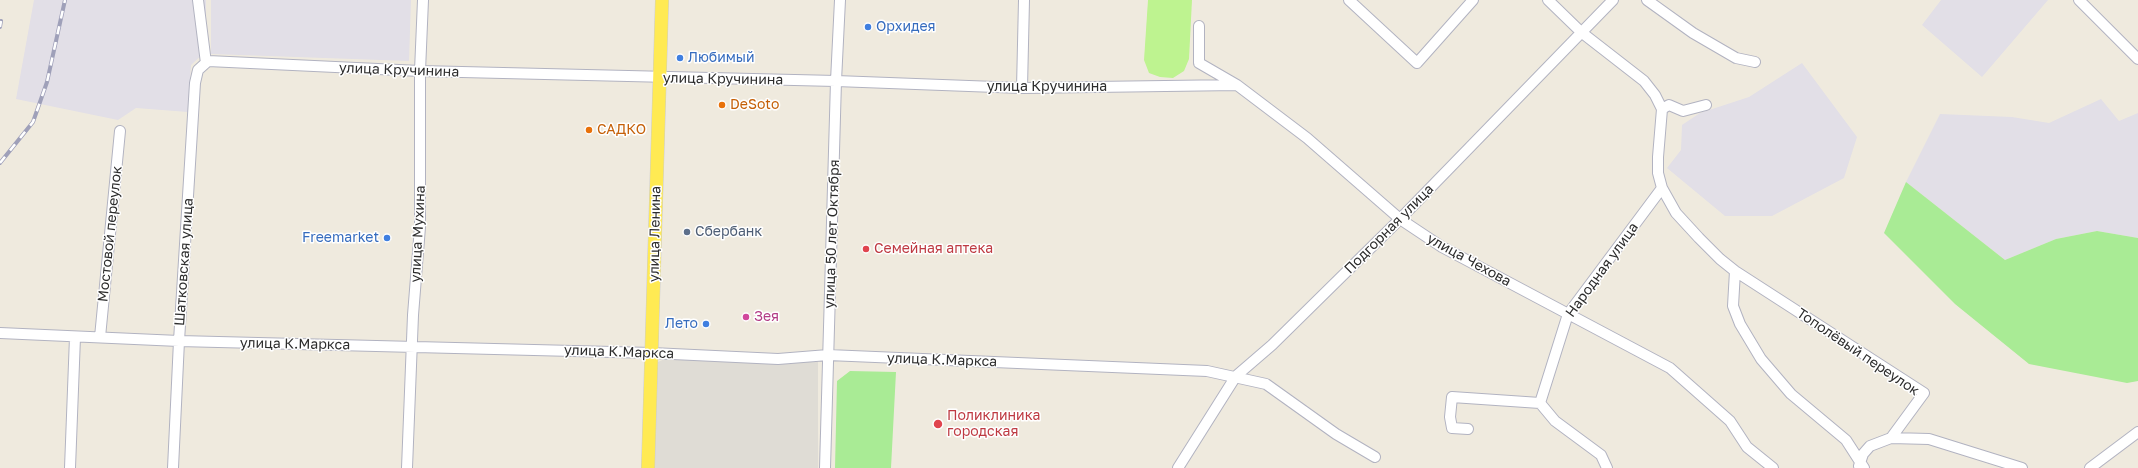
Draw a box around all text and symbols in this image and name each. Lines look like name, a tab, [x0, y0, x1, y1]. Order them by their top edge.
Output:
place label: Орхидея	[876, 19, 935, 35]
marker: Орхидея	[863, 22, 873, 32]
place label: Любимый	[688, 50, 755, 66]
marker: Любимый	[675, 53, 685, 63]
street label: улица Кручинина	[339, 60, 459, 80]
street label: улица Кручинина	[663, 70, 783, 88]
street label: улица Кручинина	[987, 79, 1107, 95]
place label: DeSoto	[730, 97, 779, 113]
marker: DeSoto	[717, 100, 727, 110]
place label: САДКО	[597, 122, 646, 138]
marker: САДКО	[584, 125, 594, 135]
street label: улица 50 лет Октября	[821, 159, 843, 309]
street label: Мостовой переулок	[95, 165, 125, 303]
street label: Подгорная улица	[1341, 181, 1437, 277]
street label: улица Мухина	[407, 185, 429, 283]
street label: улица Ленина	[646, 186, 664, 282]
street label: Шатковская улица	[171, 197, 197, 327]
street label: Народная улица	[1562, 219, 1642, 321]
place label: Сбербанк	[695, 224, 762, 240]
marker: Сбербанк	[682, 227, 692, 237]
place label: Freemarket	[302, 230, 379, 246]
street label: улица Чехова	[1424, 230, 1514, 290]
marker: Freemarket	[382, 233, 392, 243]
place label: Семейная аптека	[874, 241, 993, 257]
marker: Семейная аптека	[861, 244, 871, 254]
street label: Тополёвый переулок	[1794, 305, 1922, 399]
place label: Зея	[754, 309, 779, 325]
marker: Зея	[741, 312, 751, 322]
place label: Лето	[665, 316, 698, 332]
marker: Лето	[701, 319, 711, 329]
street label: улица К.Маркса	[240, 335, 350, 353]
street label: улица К.Маркса	[564, 342, 674, 362]
street label: улица К.Маркса	[887, 350, 997, 370]
place label: Поликлиника городская	[947, 408, 1040, 440]
marker: Поликлиника городская	[932, 418, 944, 430]

